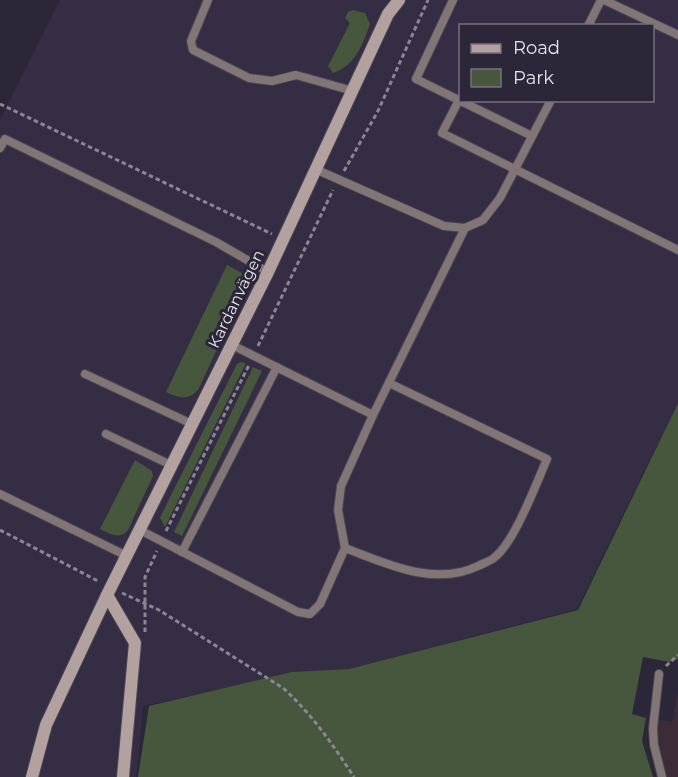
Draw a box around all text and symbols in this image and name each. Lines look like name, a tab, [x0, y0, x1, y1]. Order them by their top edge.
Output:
legend	[459, 24, 654, 102]
text: Road	[513, 37, 560, 59]
text: Park	[513, 67, 554, 89]
street label: Kardanvägen	[204, 247, 268, 351]

